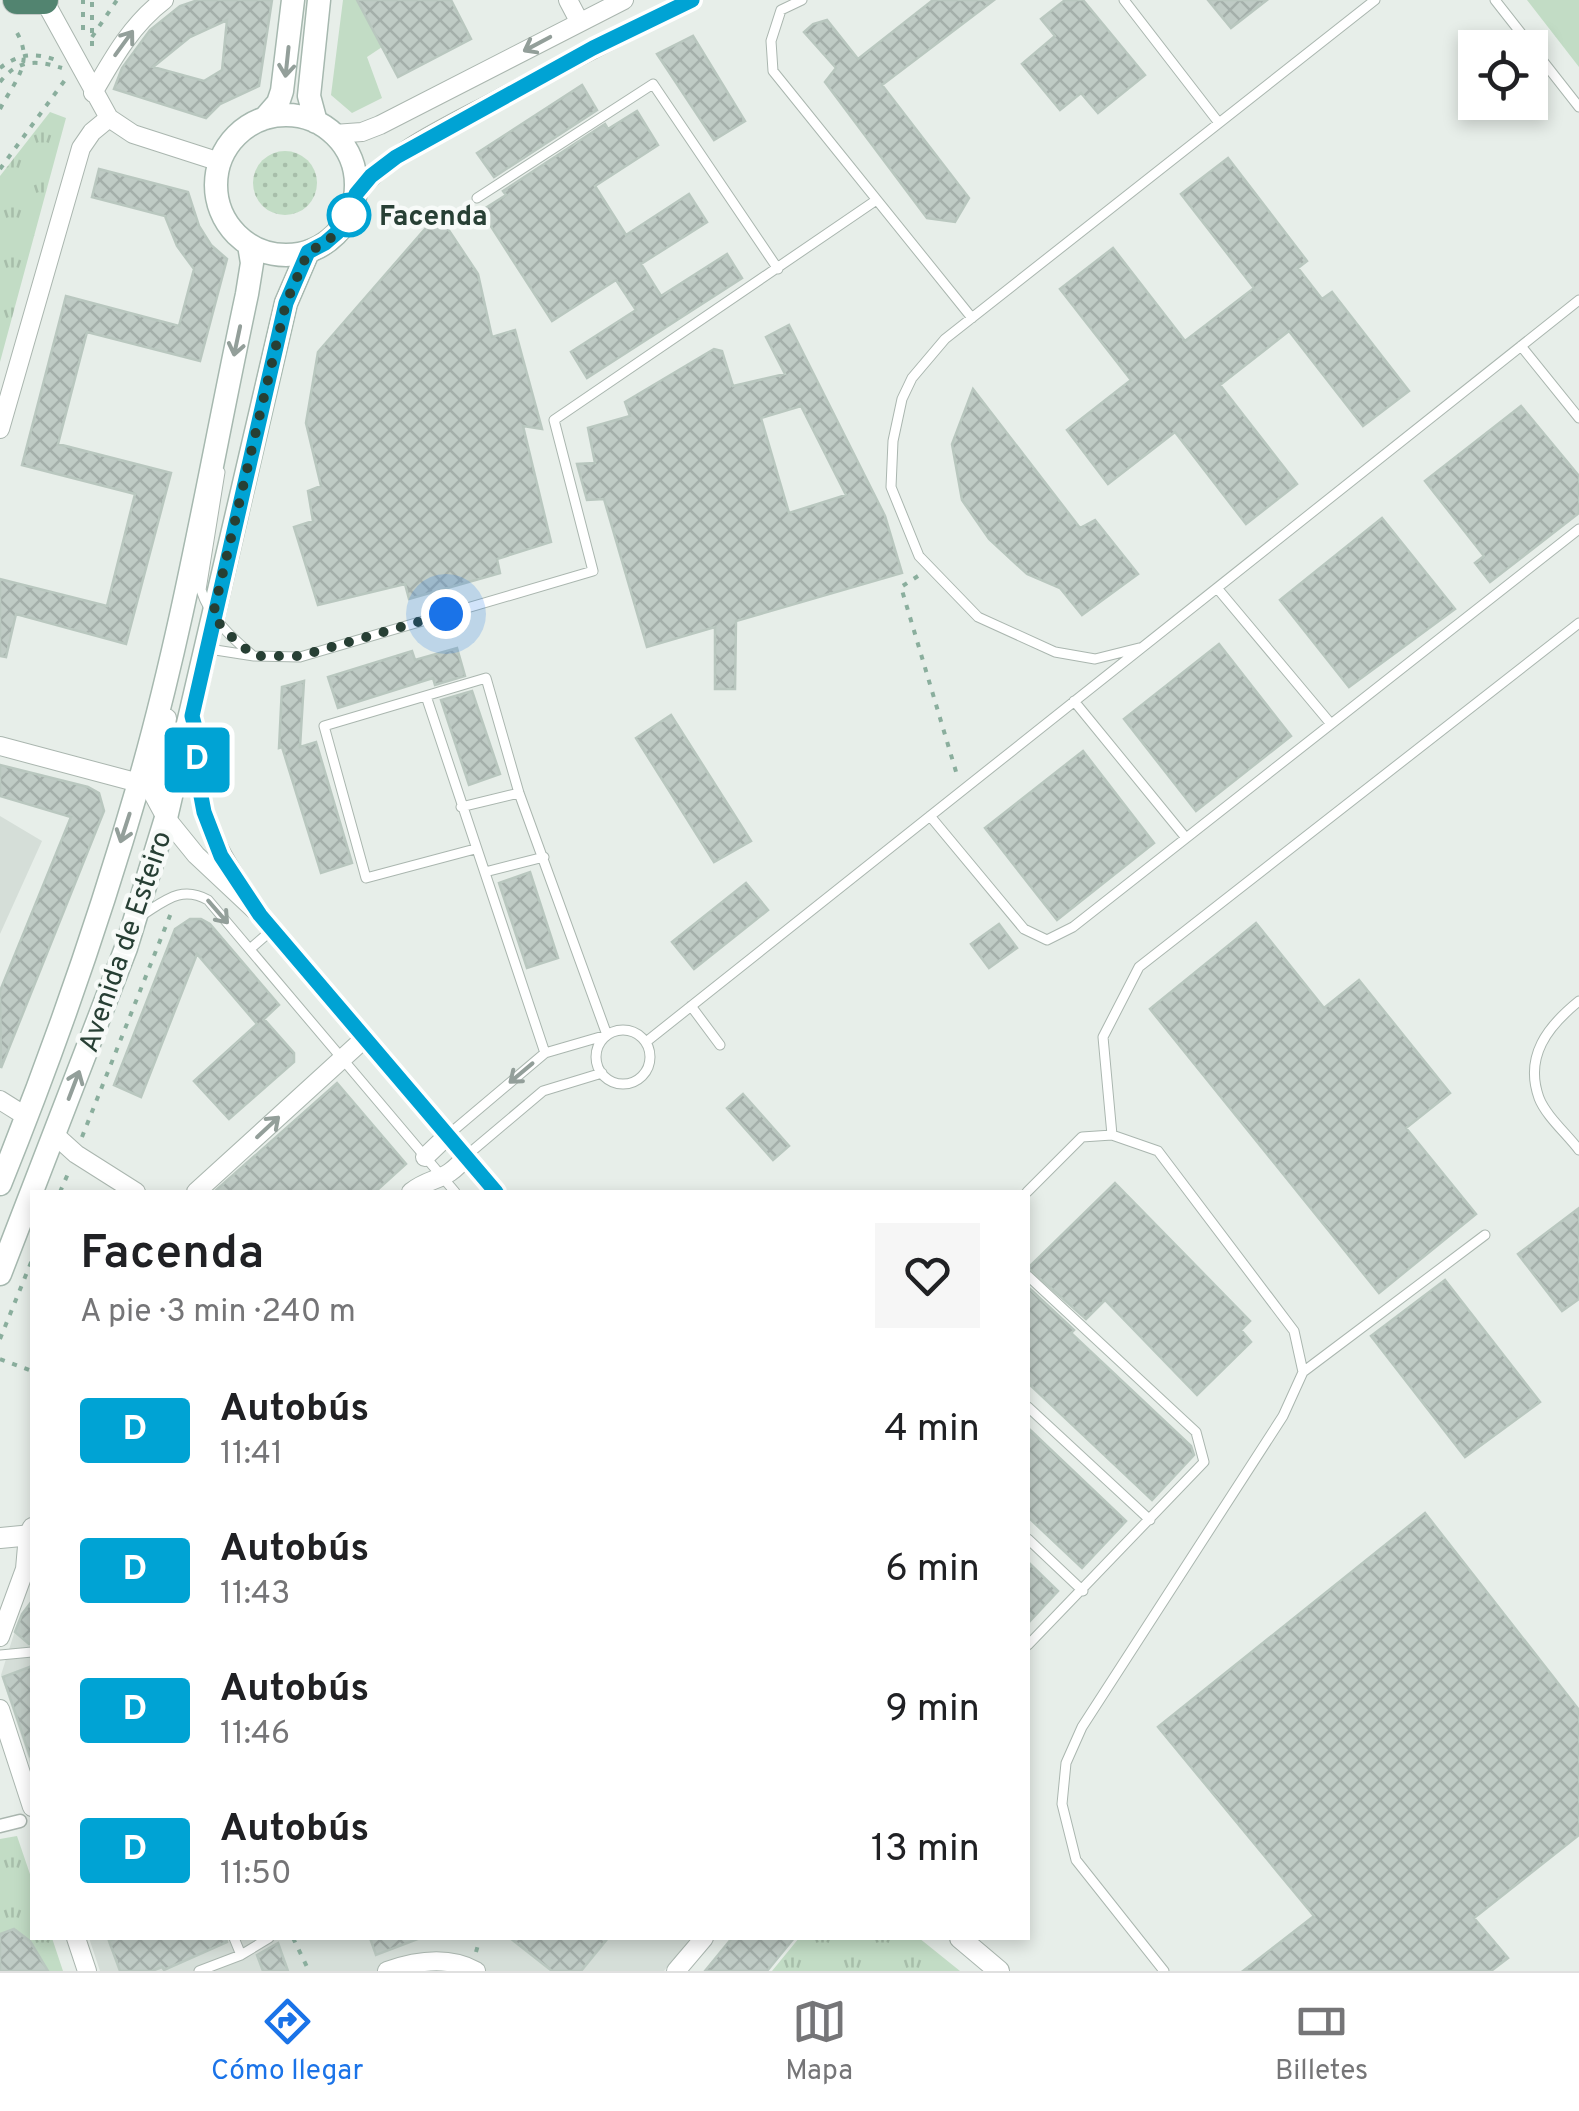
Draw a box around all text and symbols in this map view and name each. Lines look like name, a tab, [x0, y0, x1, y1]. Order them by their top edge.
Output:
one-way arrow	[113, 30, 134, 57]
map controls	[1458, 30, 1548, 120]
button: locate	[1458, 30, 1548, 120]
one-way arrow	[522, 34, 552, 54]
one-way arrow	[277, 45, 296, 78]
marker: Facenda	[328, 194, 370, 236]
place label: Facenda	[379, 200, 488, 236]
one-way arrow	[227, 324, 245, 356]
your location	[421, 589, 471, 639]
line badge: D	[164, 728, 230, 792]
text: D	[185, 738, 209, 782]
one-way arrow	[114, 812, 132, 843]
street label: Avenida de Esteiro	[72, 826, 182, 1057]
one-way arrow	[207, 899, 230, 924]
one-way arrow	[509, 1062, 535, 1084]
one-way arrow	[66, 1070, 84, 1101]
one-way arrow	[255, 1115, 280, 1138]
button: heart	[875, 1223, 980, 1328]
text: Facenda	[80, 1225, 264, 1285]
text: A pie · 3 min · 240 m	[80, 1293, 356, 1333]
text: Autobús	[220, 1386, 369, 1435]
text: 4 min	[884, 1406, 980, 1455]
text: D	[123, 1408, 147, 1452]
text: 11:41	[220, 1435, 283, 1475]
text: Autobús	[220, 1526, 369, 1575]
text: 6 min	[885, 1546, 980, 1595]
text: D	[123, 1548, 147, 1592]
text: 11:43	[220, 1575, 290, 1615]
text: Autobús	[220, 1666, 369, 1715]
text: 9 min	[885, 1686, 980, 1735]
text: D	[123, 1688, 147, 1732]
text: 11:46	[220, 1715, 290, 1755]
text: Autobús	[220, 1806, 369, 1855]
text: 13 min	[871, 1826, 980, 1875]
text: D	[123, 1828, 147, 1872]
text: 11:50	[220, 1855, 291, 1895]
tab: Cómo llegar	[211, 1994, 363, 2090]
tab: Mapa	[785, 1994, 853, 2090]
tab: Billetes	[1275, 1994, 1368, 2090]

